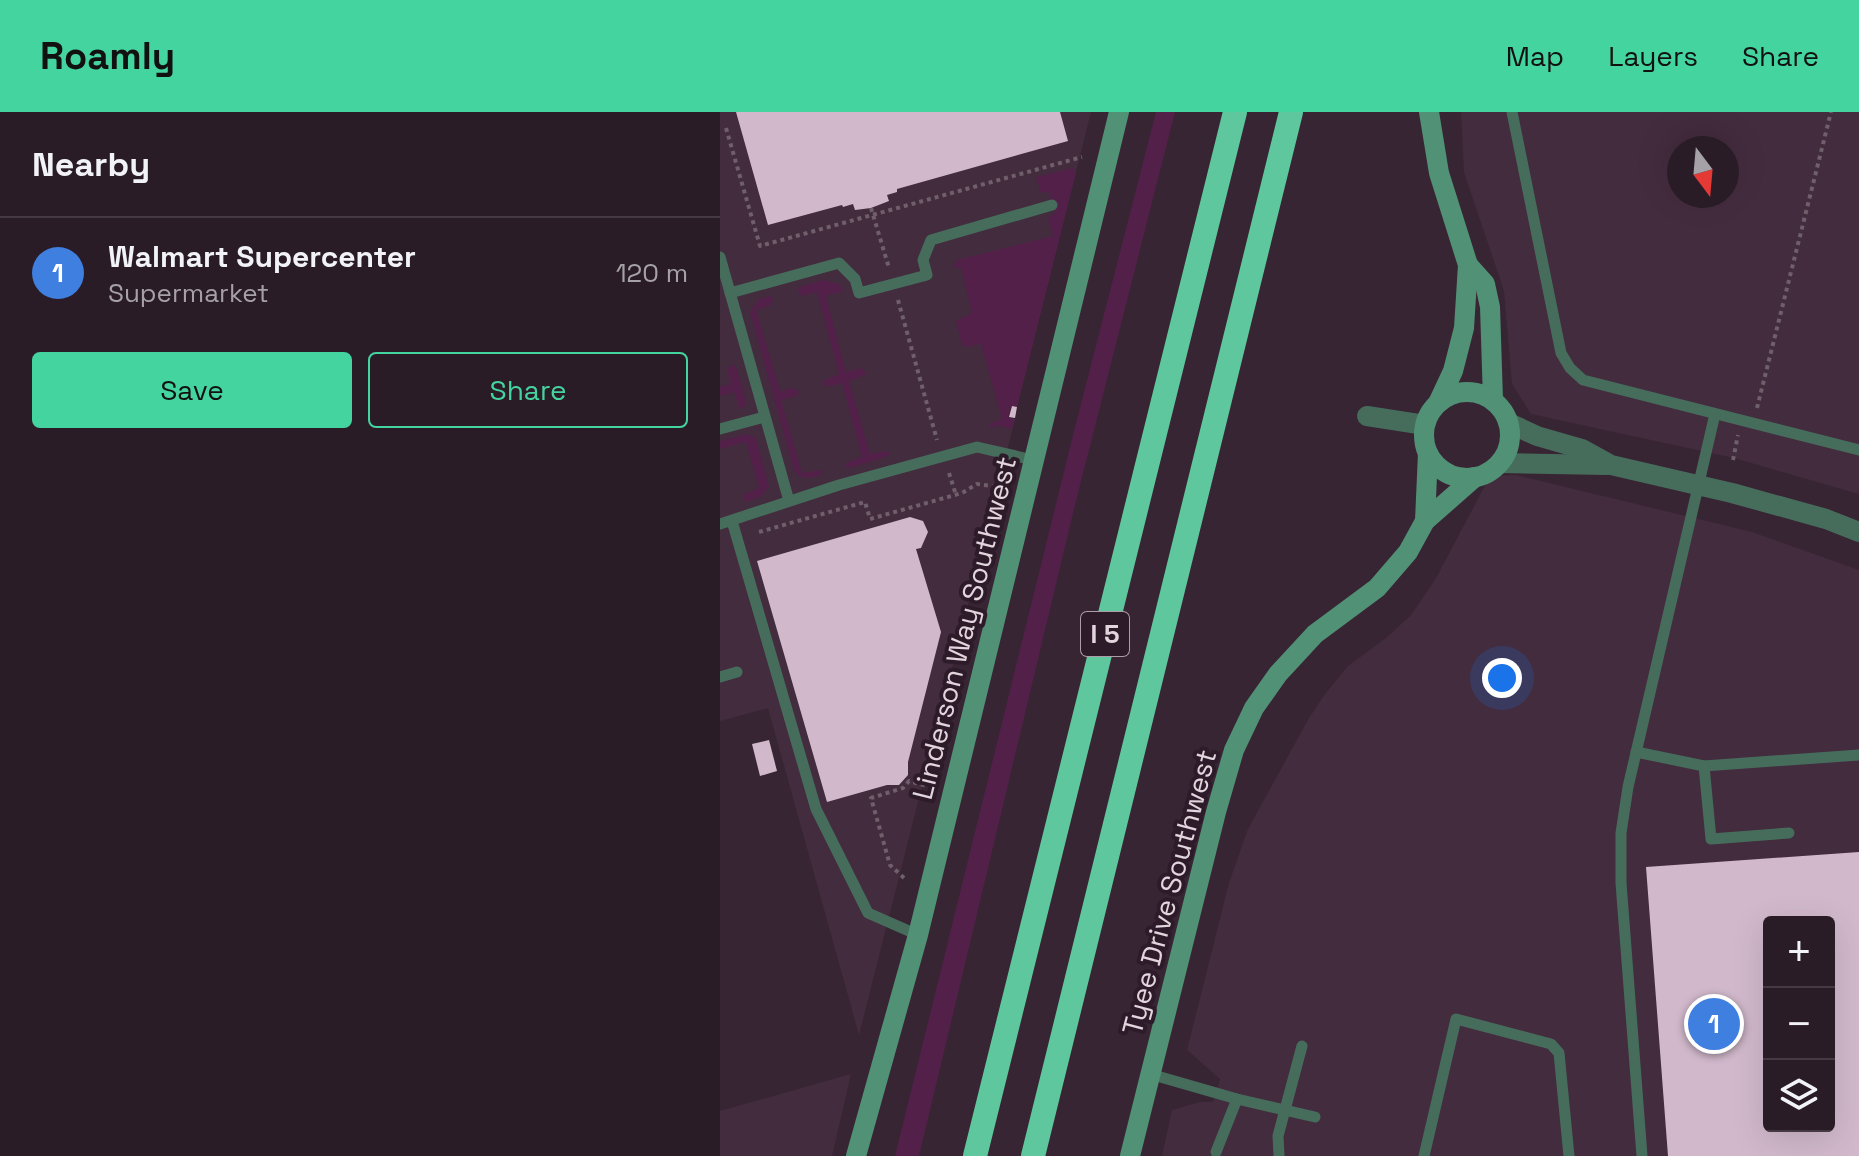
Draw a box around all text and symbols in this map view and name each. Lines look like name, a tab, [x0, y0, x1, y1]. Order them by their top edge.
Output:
text: Roamly	[40, 32, 175, 80]
text: Map	[1506, 38, 1564, 74]
text: Layers	[1608, 38, 1698, 74]
text: Share	[1742, 38, 1819, 74]
north arrow	[1667, 136, 1739, 208]
text: Nearby	[32, 143, 150, 186]
text: Walmart Supercenter	[108, 237, 416, 276]
text: 1	[52, 256, 64, 290]
text: 120 m	[616, 256, 688, 290]
text: Supermarket	[108, 276, 269, 310]
button: Save	[32, 352, 352, 428]
button: Share	[368, 352, 688, 428]
street label: Linderson Way Southwest	[904, 453, 1024, 803]
road number: I 5	[1081, 612, 1129, 656]
your location	[1482, 658, 1522, 698]
street label: Tyee Drive Southwest	[1114, 746, 1224, 1038]
map controls	[1763, 916, 1835, 1132]
button: +	[1763, 916, 1835, 988]
button: −	[1763, 988, 1835, 1060]
pin: 1	[1688, 994, 1740, 1054]
button: layers	[1763, 1060, 1835, 1132]

